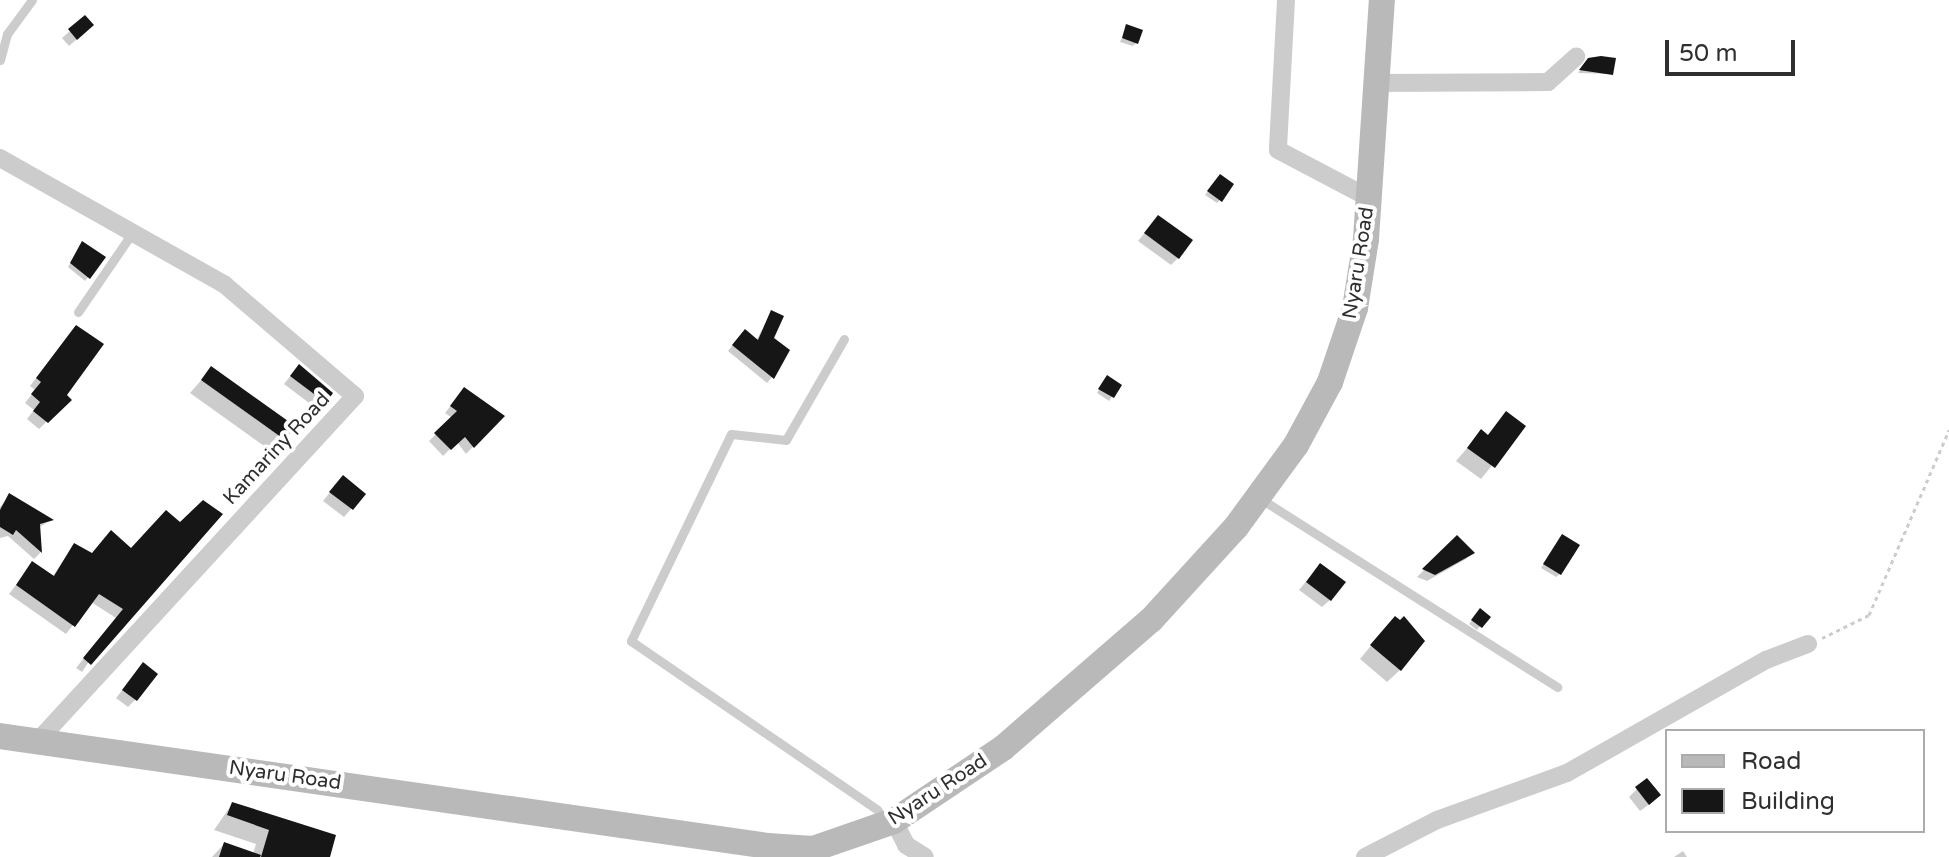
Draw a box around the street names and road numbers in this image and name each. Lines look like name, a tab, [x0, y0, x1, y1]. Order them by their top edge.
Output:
street label: Nyaru Road	[1338, 205, 1380, 321]
street label: Kamariny Road	[219, 388, 335, 510]
street label: Nyaru Road	[884, 749, 992, 831]
street label: Nyaru Road	[227, 756, 343, 796]

